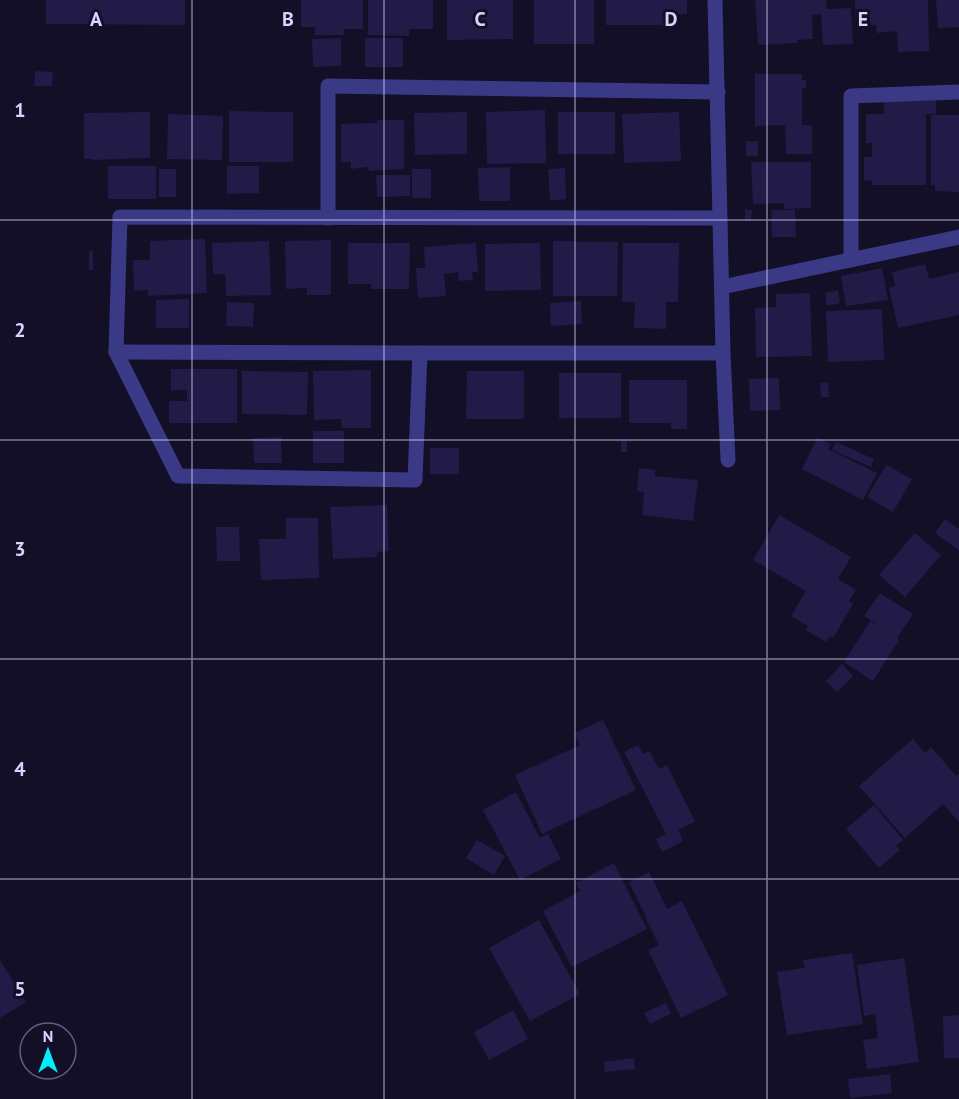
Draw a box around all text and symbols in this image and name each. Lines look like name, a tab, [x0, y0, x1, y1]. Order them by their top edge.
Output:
text: A	[90, 6, 103, 32]
text: B	[282, 6, 294, 32]
text: C	[474, 6, 486, 32]
text: D	[665, 6, 678, 32]
text: E	[858, 6, 868, 32]
text: 1	[14, 97, 26, 123]
text: 2	[14, 317, 26, 343]
text: 3	[14, 536, 26, 562]
text: 4	[14, 756, 26, 782]
text: 5	[14, 976, 26, 1002]
north arrow	[18, 1021, 78, 1081]
text: N	[43, 1026, 53, 1046]

